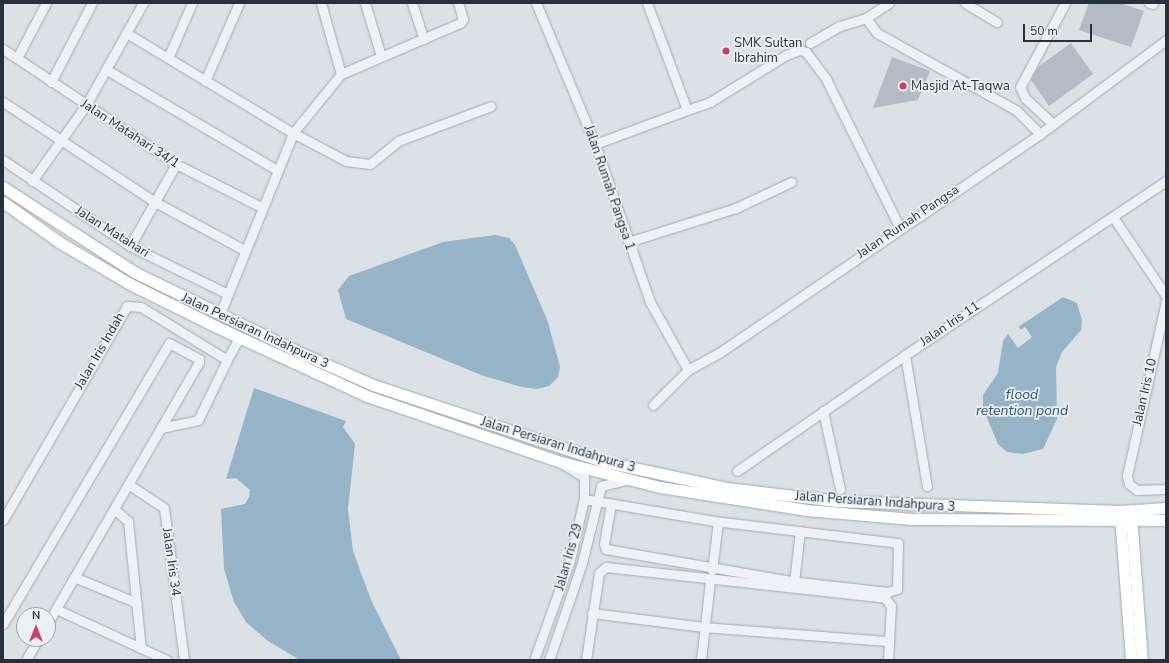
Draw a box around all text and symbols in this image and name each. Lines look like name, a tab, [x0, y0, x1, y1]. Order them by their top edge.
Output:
scale bar	[1025, 16, 1094, 42]
text: 50 m	[1030, 23, 1058, 39]
place label: SMK Sultan Ibrahim	[734, 36, 802, 67]
marker: SMK Sultan Ibrahim	[721, 46, 731, 56]
place label: Masjid At-Taqwa	[911, 78, 1010, 94]
marker: Masjid At-Taqwa	[898, 81, 908, 91]
street label: Jalan Matahari 34/1	[78, 96, 182, 172]
street label: Jalan Rumah Pangsa 1	[580, 123, 638, 253]
street label: Jalan Rumah Pangsa	[854, 182, 962, 262]
street label: Jalan Matahari	[72, 203, 152, 261]
street label: Jalan Persiaran Indahpura 3	[179, 290, 331, 372]
street label: Jalan Iris 11	[917, 298, 983, 350]
street label: Jalan Iris Indah	[72, 310, 128, 392]
street label: Jalan Iris 10	[1130, 357, 1160, 427]
water label: flood retention pond	[976, 387, 1068, 420]
street label: Jalan Persiaran Indahpura 3	[479, 414, 637, 476]
street label: Jalan Persiaran Indahpura 3	[794, 489, 956, 515]
street label: Jalan Iris 29	[552, 522, 586, 592]
street label: Jalan Iris 34	[158, 527, 184, 597]
north arrow	[16, 607, 56, 647]
text: N	[32, 608, 40, 623]

